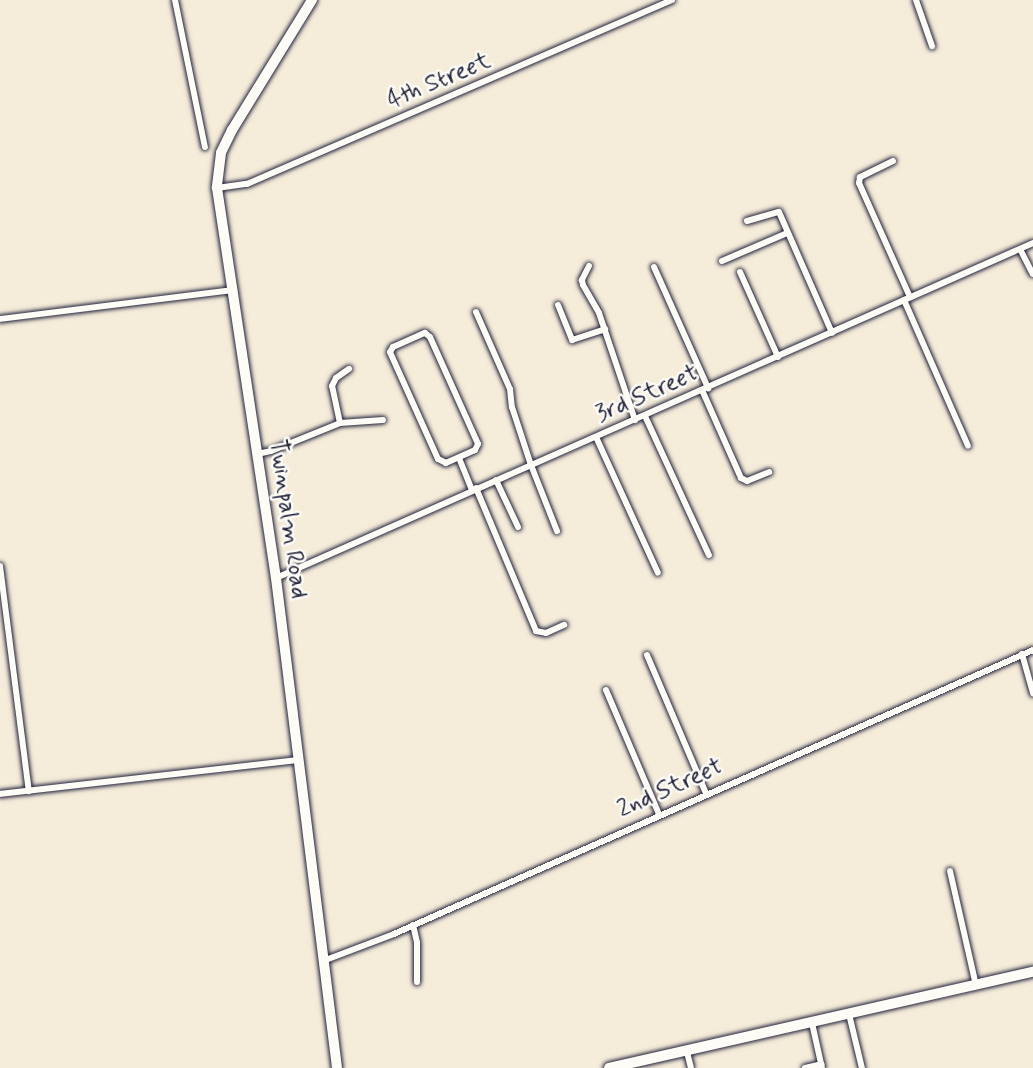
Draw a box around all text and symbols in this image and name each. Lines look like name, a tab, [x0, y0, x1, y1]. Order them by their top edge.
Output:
street label: 4th Street	[383, 46, 495, 116]
street label: 3rd Street	[592, 359, 702, 429]
street label: Twinpalm Road	[263, 437, 313, 601]
street label: 2nd Street	[613, 752, 727, 824]

